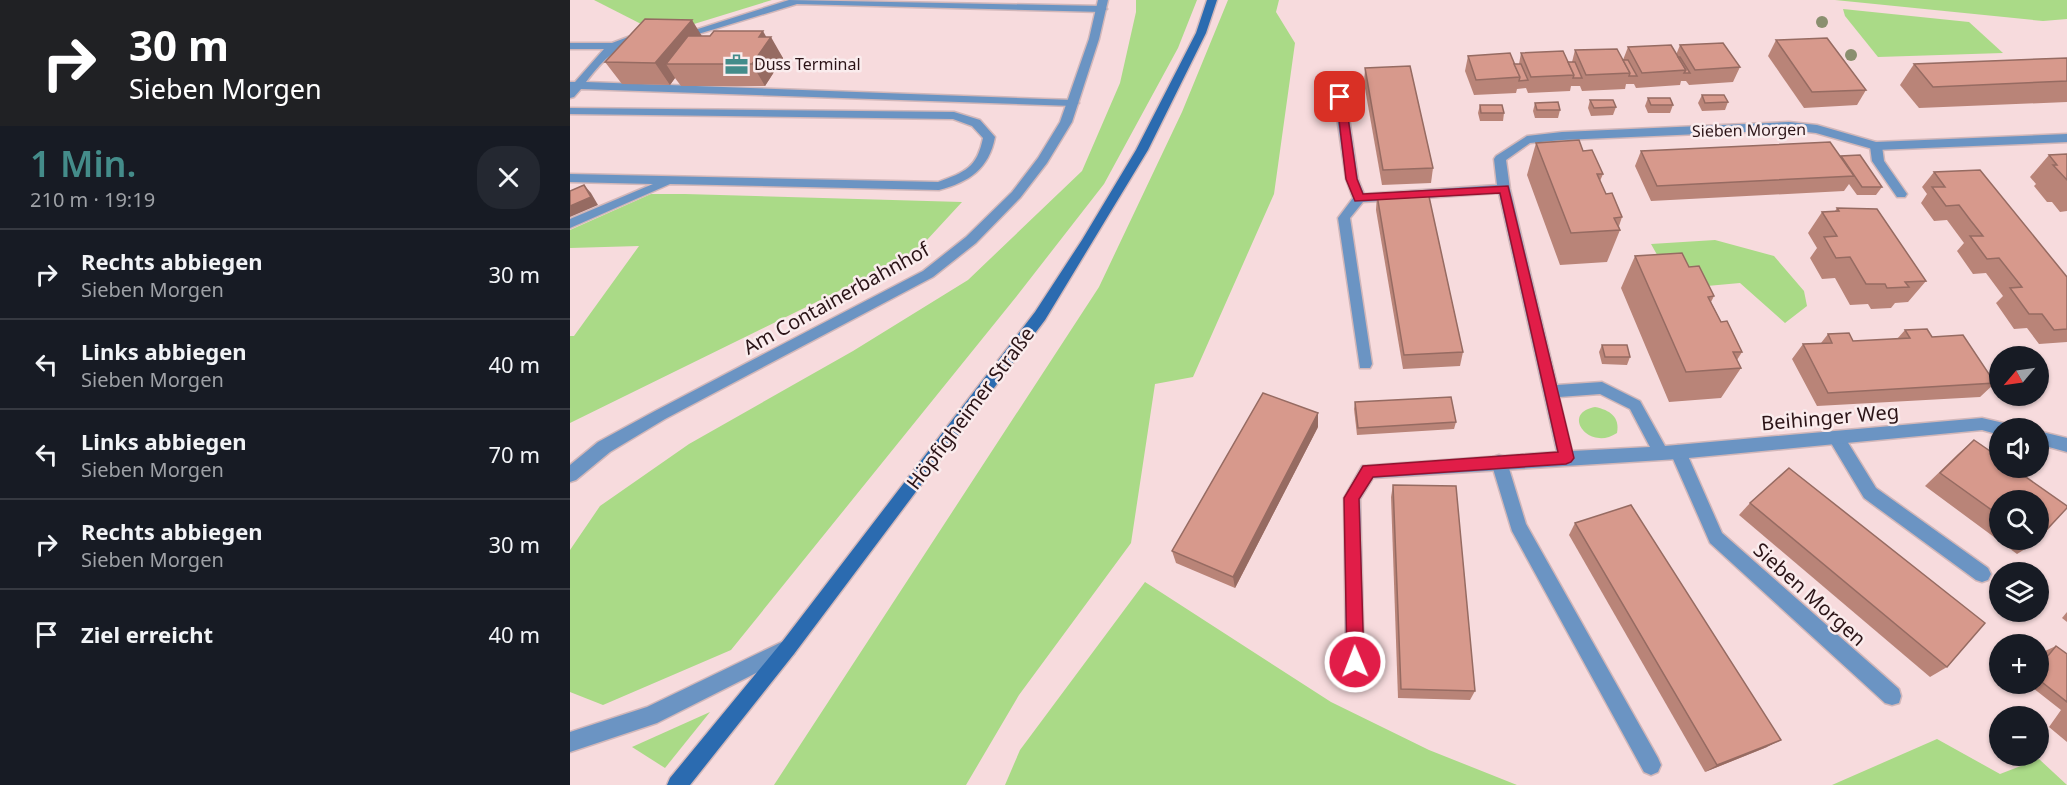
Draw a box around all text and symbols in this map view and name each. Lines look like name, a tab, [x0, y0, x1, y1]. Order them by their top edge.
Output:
text: 30 m	[129, 16, 229, 73]
icon: right	[30, 24, 108, 102]
office icon: Duss Terminal	[723, 51, 749, 77]
place label: Duss Terminal	[754, 53, 861, 75]
text: Sieben Morgen	[129, 70, 322, 107]
pin	[1314, 71, 1365, 122]
icon: arrive	[1323, 80, 1356, 113]
street label: Sieben Morgen	[1692, 118, 1806, 142]
text: 1 Min.	[30, 139, 137, 188]
button: close	[477, 146, 540, 209]
text: 210 m · 19:19	[30, 186, 155, 213]
street label: Am Containerbahnhof	[738, 235, 935, 360]
text: Rechts abbiegen	[81, 246, 263, 276]
icon: right	[30, 258, 63, 291]
text: 30 m	[489, 259, 540, 289]
text: Sieben Morgen	[81, 276, 224, 303]
street label: Höpfigheimer Straße	[900, 321, 1040, 495]
text: Links abbiegen	[81, 336, 247, 366]
north arrow	[1989, 346, 2049, 406]
map controls	[1989, 346, 2049, 766]
icon: left	[30, 348, 63, 381]
text: 40 m	[489, 349, 540, 379]
text: Sieben Morgen	[81, 366, 224, 393]
street label: Beihinger Weg	[1760, 398, 1900, 436]
button: sound	[1989, 418, 2049, 478]
text: Links abbiegen	[81, 426, 247, 456]
icon: left	[30, 438, 63, 471]
text: 70 m	[489, 439, 540, 469]
text: Sieben Morgen	[81, 456, 224, 483]
button: search	[1989, 490, 2049, 550]
text: Rechts abbiegen	[81, 516, 263, 546]
icon: right	[30, 528, 63, 561]
text: 30 m	[489, 529, 540, 559]
street label: Sieben Morgen	[1748, 536, 1872, 652]
text: Sieben Morgen	[81, 546, 224, 573]
button: layers	[1989, 562, 2049, 622]
icon: arrive	[30, 618, 63, 651]
text: Ziel erreicht	[81, 619, 213, 649]
text: 40 m	[489, 619, 540, 649]
position arrow	[1323, 630, 1387, 694]
button: +	[1989, 634, 2049, 694]
button: −	[1989, 706, 2049, 766]

